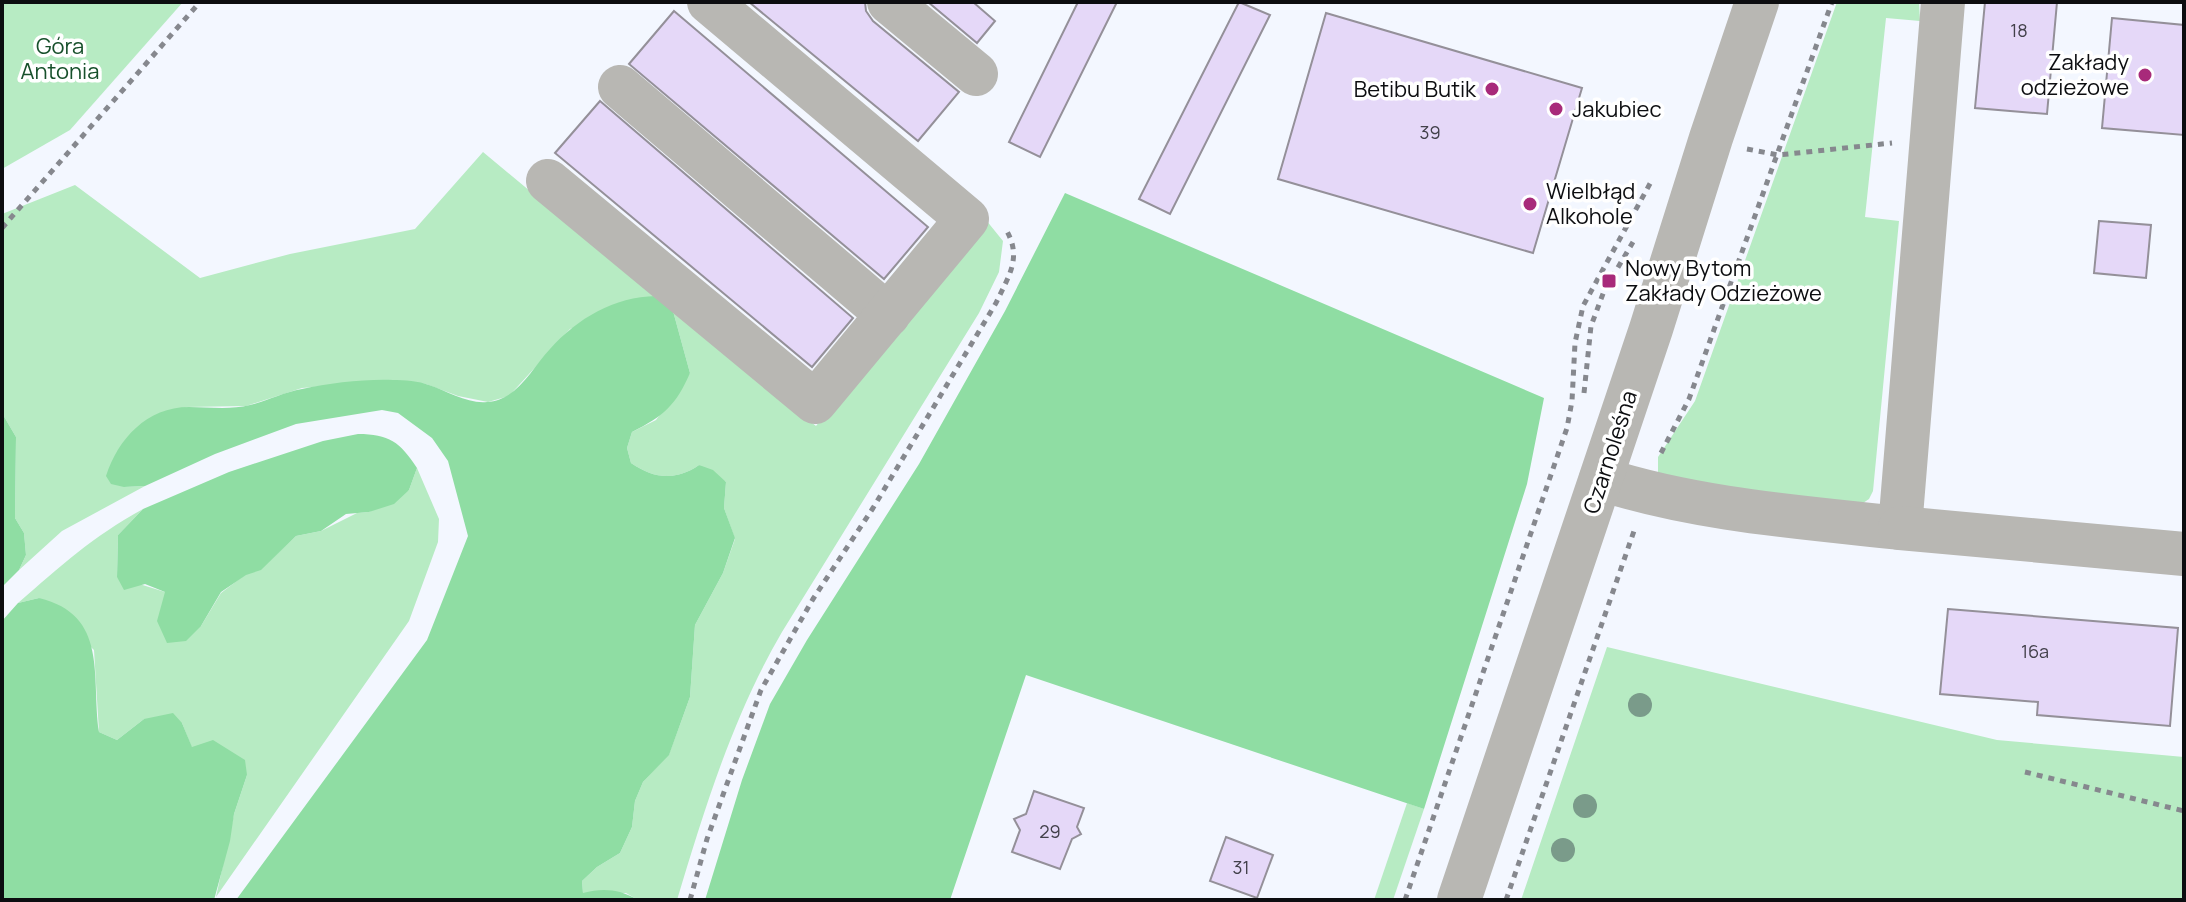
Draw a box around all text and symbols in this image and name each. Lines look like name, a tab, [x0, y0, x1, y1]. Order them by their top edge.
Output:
house number: 18	[2010, 18, 2028, 42]
park label: Góra Antonia	[21, 31, 99, 86]
place label: Zakłady odzieżowe	[2021, 47, 2129, 102]
marker: Zakłady odzieżowe	[2136, 66, 2154, 84]
place label: Betibu Butik	[1354, 74, 1477, 104]
marker: Betibu Butik	[1483, 80, 1501, 98]
place label: Jakubiec	[1572, 94, 1662, 124]
marker: Jakubiec	[1547, 100, 1565, 118]
house number: 39	[1419, 120, 1441, 144]
place label: Wielbłąd Alkohole	[1546, 176, 1635, 231]
marker: Wielbłąd Alkohole	[1521, 195, 1539, 213]
place label: Nowy Bytom Zakłady Odzieżowe	[1625, 253, 1822, 308]
marker: Nowy Bytom Zakłady Odzieżowe	[1600, 272, 1618, 290]
street label: Czarnoleśna	[1576, 387, 1644, 517]
house number: 16a	[2021, 639, 2049, 663]
house number: 29	[1039, 819, 1061, 843]
house number: 31	[1233, 855, 1249, 879]

